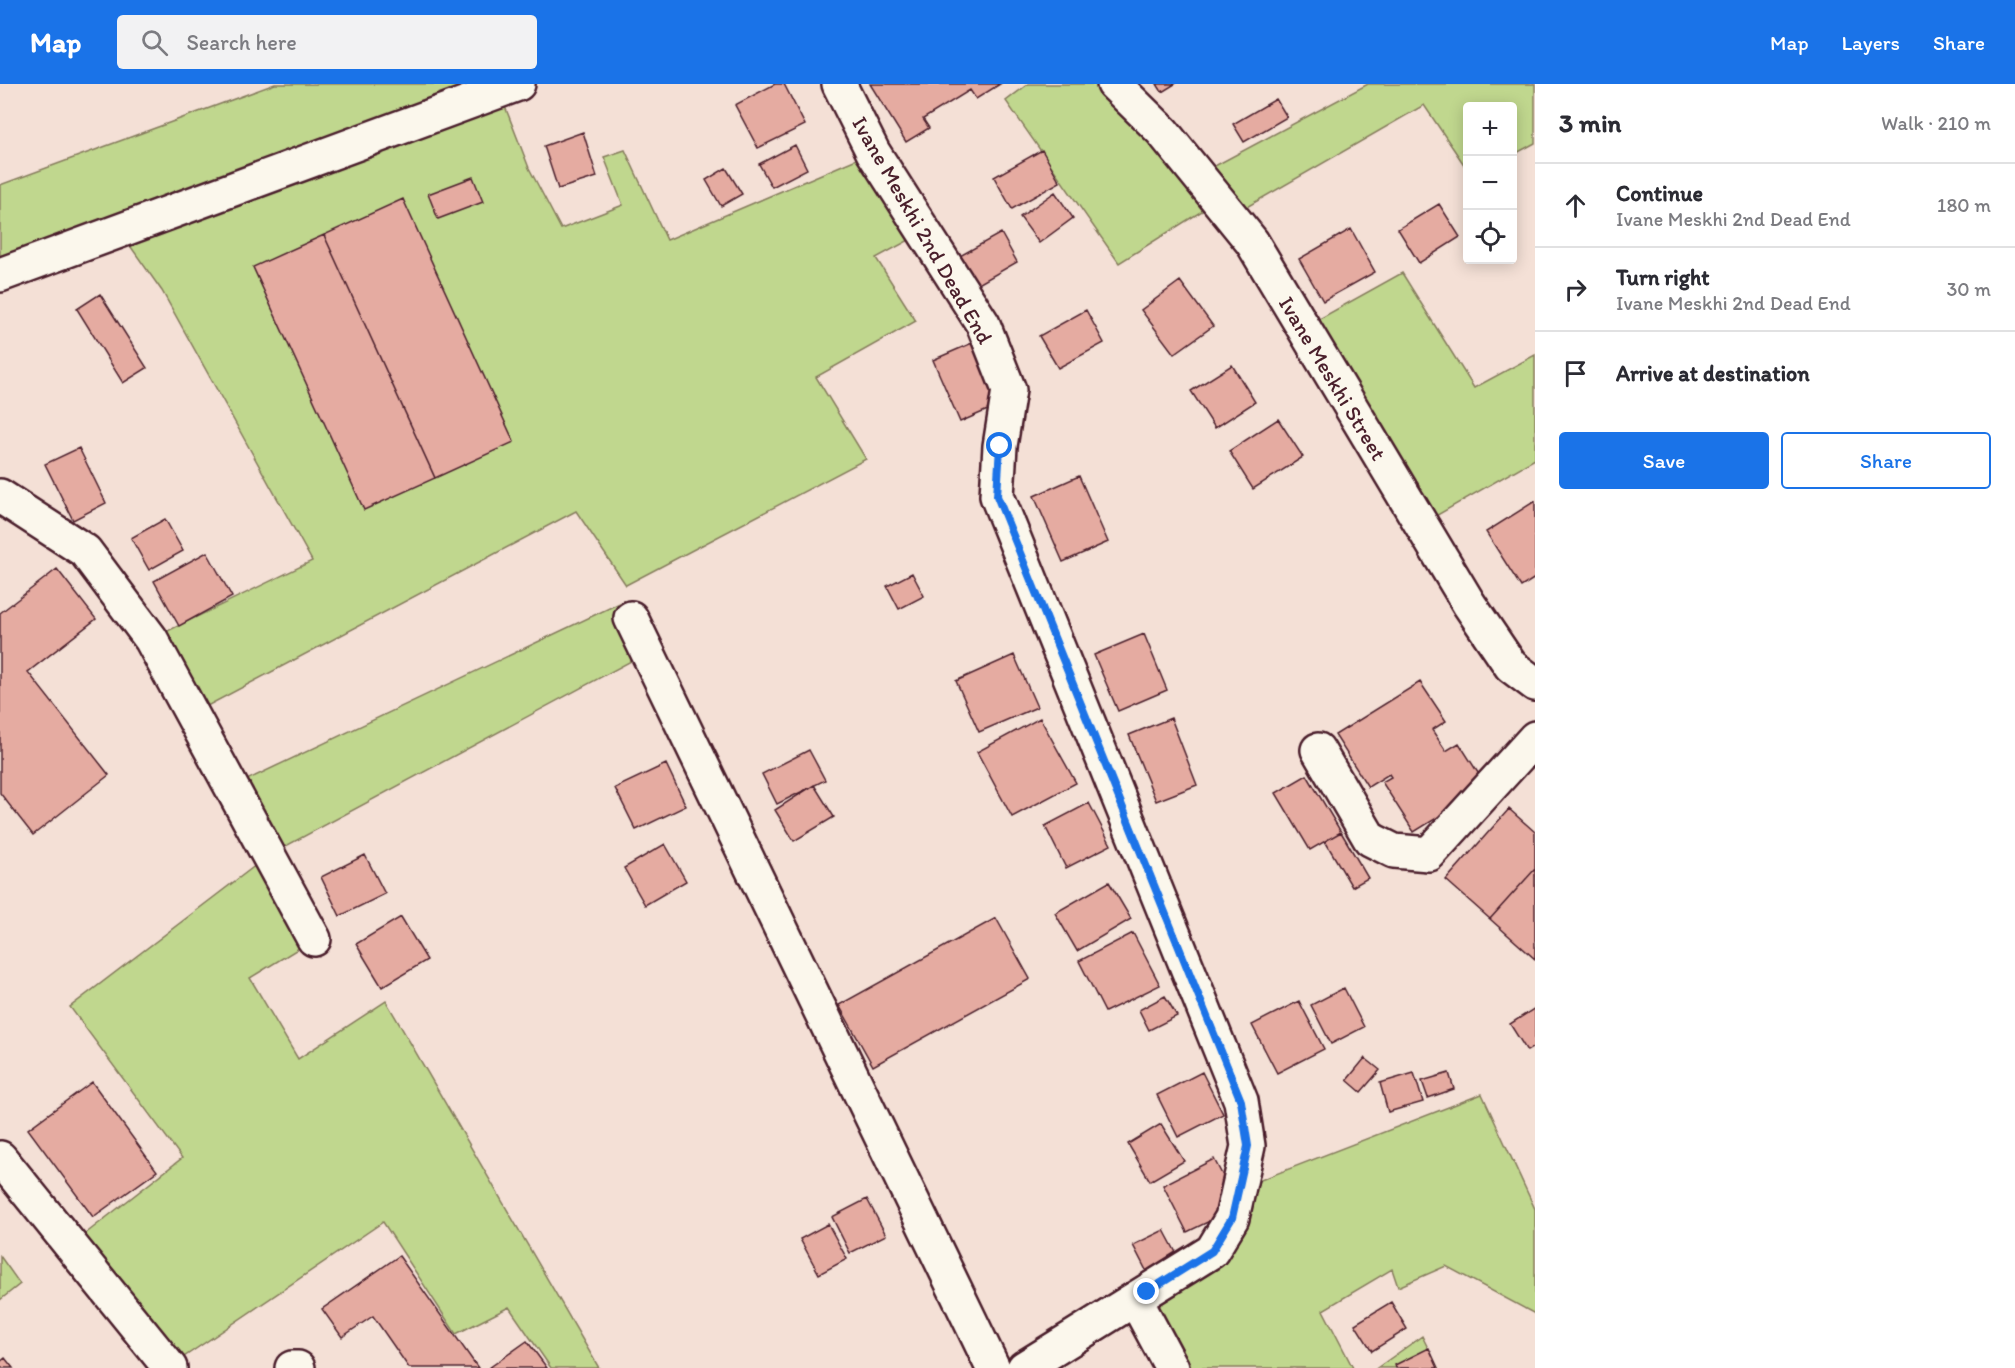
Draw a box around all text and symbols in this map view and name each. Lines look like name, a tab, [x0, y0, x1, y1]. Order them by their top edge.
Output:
search box	[117, 15, 537, 69]
text: Map	[30, 25, 81, 59]
icon: search	[138, 26, 171, 59]
text: Search here	[186, 29, 297, 56]
text: Map	[1770, 30, 1809, 55]
text: Layers	[1842, 30, 1900, 55]
text: Share	[1933, 30, 1985, 55]
map controls	[1463, 102, 1517, 264]
button: +	[1463, 102, 1517, 156]
text: 3 min	[1559, 107, 1621, 139]
text: Walk · 210 m	[1881, 111, 1991, 135]
street label: Ivane Meskhi 2nd Dead End	[846, 112, 999, 349]
button: −	[1463, 156, 1517, 210]
text: Continue	[1616, 180, 1703, 207]
icon: ahead	[1559, 189, 1592, 222]
text: 180 m	[1937, 193, 1991, 217]
text: Ivane Meskhi 2nd Dead End	[1616, 207, 1851, 231]
button: locate	[1463, 210, 1517, 264]
text: Turn right	[1616, 264, 1710, 291]
icon: right	[1559, 273, 1592, 306]
text: 30 m	[1946, 277, 1991, 301]
street label: Ivane Meskhi Street	[1273, 291, 1392, 465]
text: Ivane Meskhi 2nd Dead End	[1616, 291, 1851, 315]
icon: arrive	[1559, 357, 1592, 390]
text: Arrive at destination	[1616, 360, 1810, 387]
route start	[986, 432, 1012, 458]
button: Save	[1559, 432, 1769, 489]
button: Share	[1781, 432, 1991, 489]
route end	[1133, 1278, 1159, 1304]

